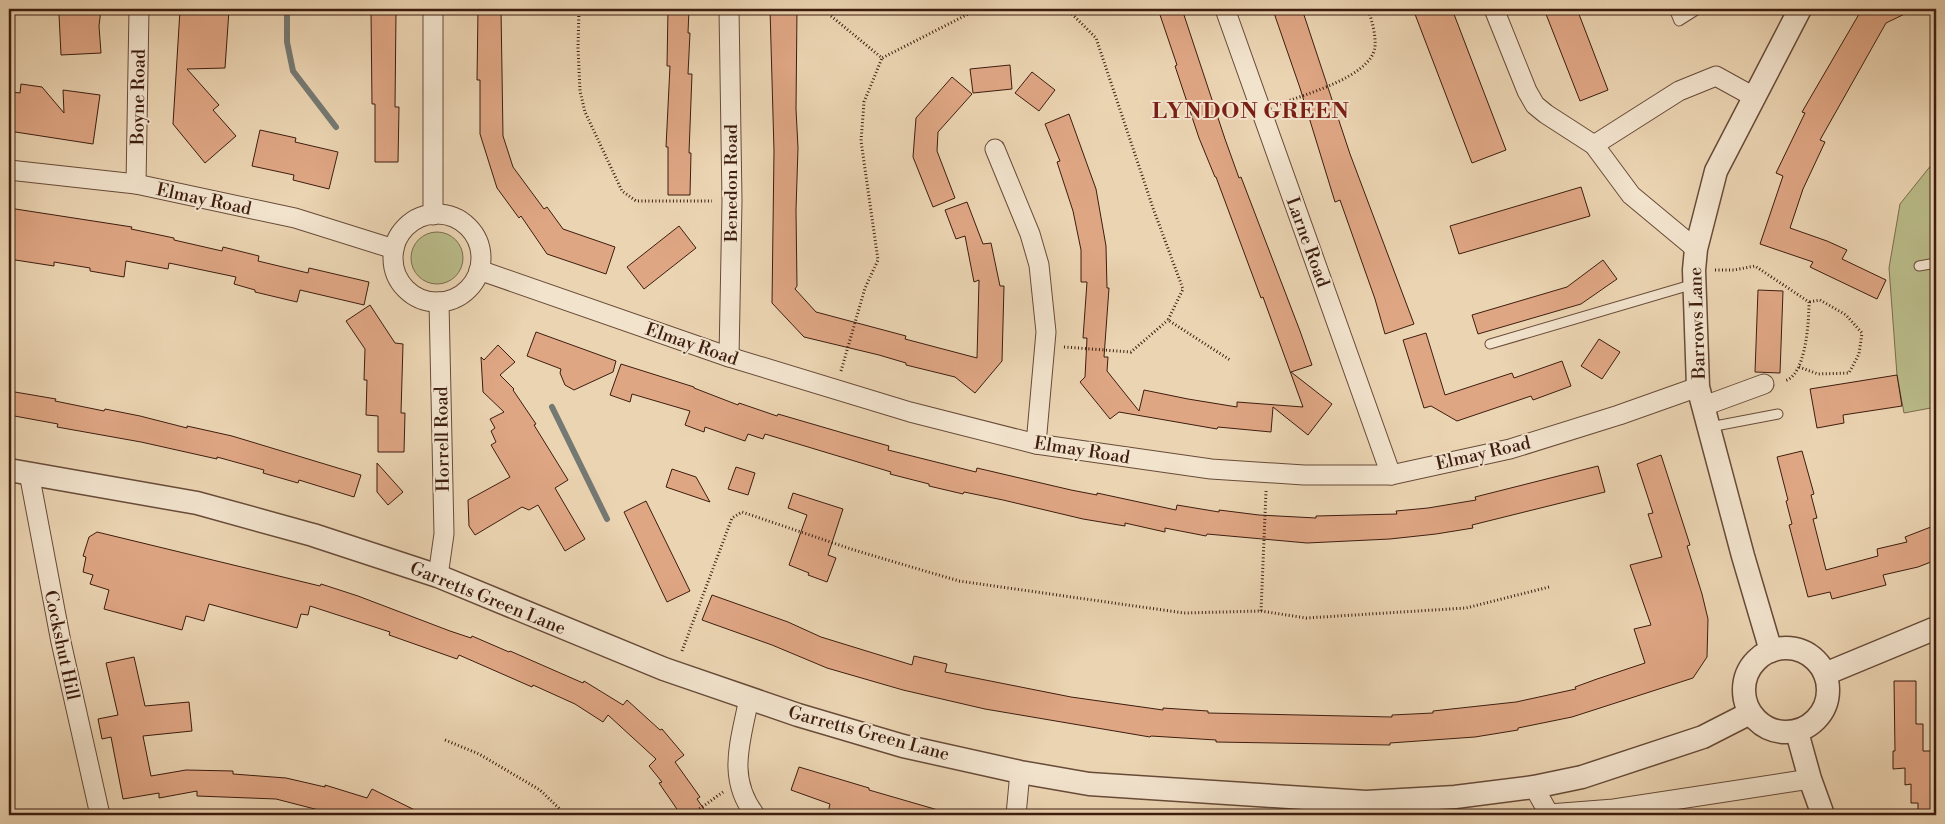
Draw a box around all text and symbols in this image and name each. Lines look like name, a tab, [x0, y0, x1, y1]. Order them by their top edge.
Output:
street label: Boyne Road	[126, 48, 151, 146]
district label: LYNDON GREEN	[1152, 98, 1350, 125]
street label: Benedon Road	[720, 123, 743, 243]
street label: Elmay Road	[154, 178, 254, 221]
street label: Larne Road	[1281, 194, 1335, 291]
street label: Barrows Lane	[1684, 266, 1711, 381]
street label: Elmay Road	[642, 318, 742, 371]
street label: Horrell Road	[430, 385, 455, 492]
street label: Elmay Road	[1433, 431, 1534, 476]
street label: Elmay Road	[1032, 432, 1132, 470]
street label: Garretts Green Lane	[407, 557, 569, 640]
street label: Cockshut Hill	[39, 588, 85, 703]
street label: Garretts Green Lane	[786, 701, 952, 766]

